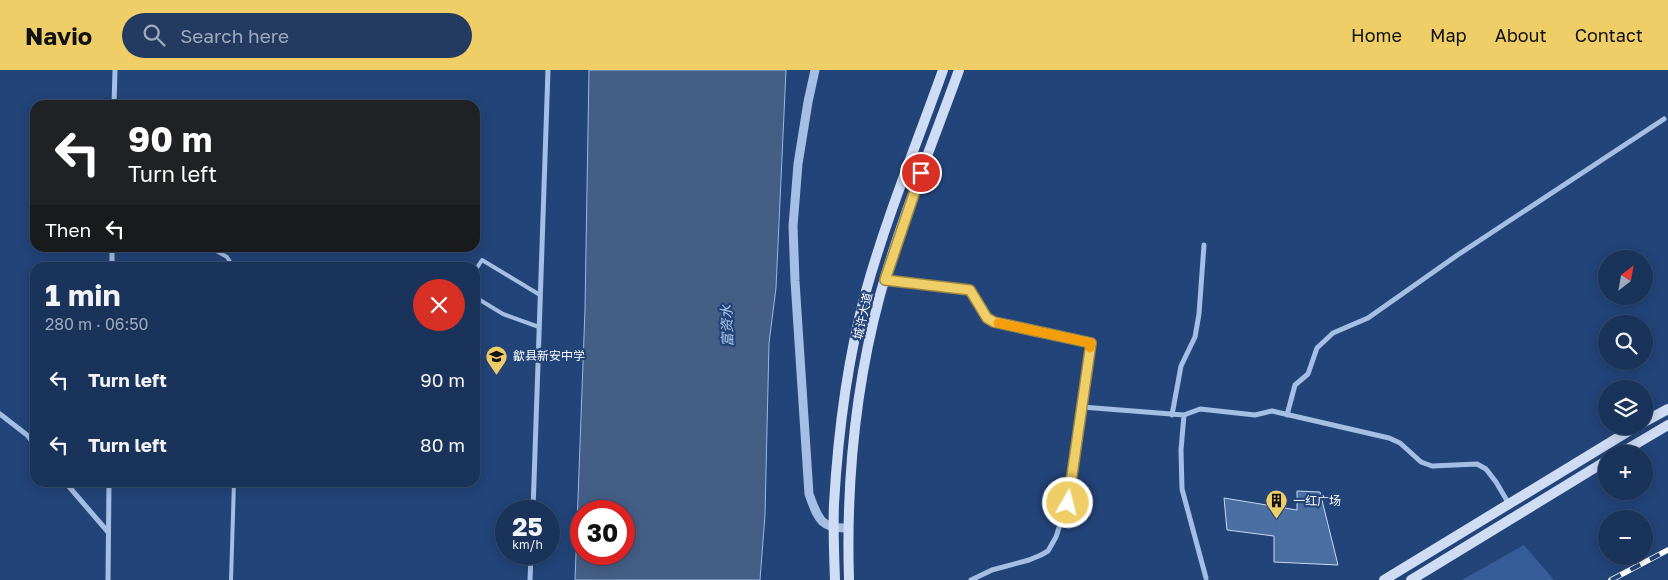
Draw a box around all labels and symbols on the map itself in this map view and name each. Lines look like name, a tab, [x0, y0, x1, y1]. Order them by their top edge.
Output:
pin	[900, 152, 942, 194]
north arrow	[1598, 250, 1652, 305]
street label: 城许大道	[850, 291, 875, 341]
water label: 富资水	[717, 304, 736, 347]
school or university icon: 歙县新安中学	[485, 344, 509, 375]
place label: 歙县新安中学	[513, 348, 585, 363]
position arrow	[1041, 476, 1093, 528]
building icon: 一红广场	[1265, 489, 1289, 520]
place label: 一红广场	[1293, 493, 1341, 508]
speed limit sign: 30	[570, 500, 635, 565]

